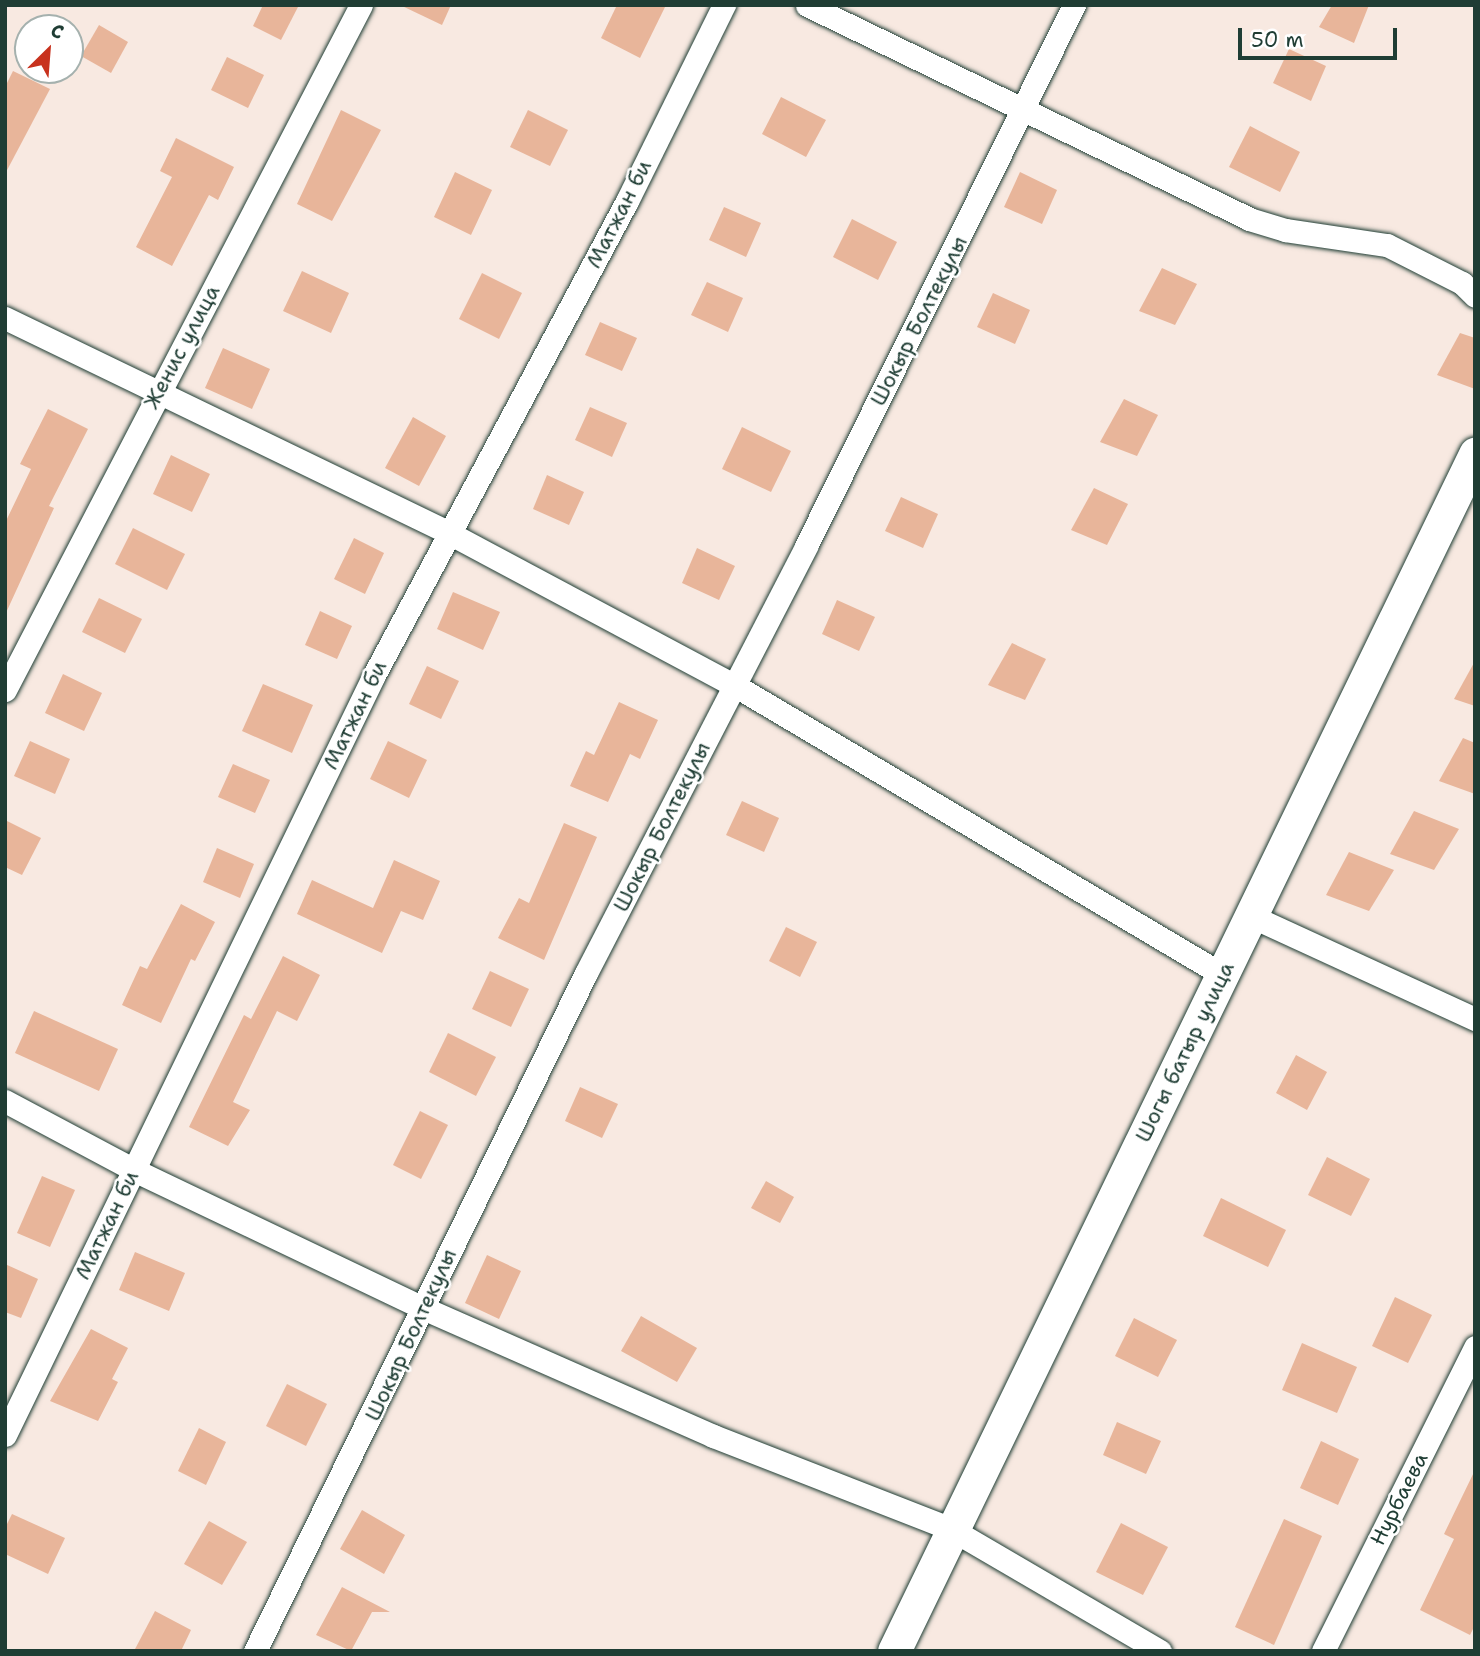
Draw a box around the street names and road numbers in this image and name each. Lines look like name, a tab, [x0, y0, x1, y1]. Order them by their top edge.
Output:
street label: Матжан би	[581, 156, 657, 272]
street label: Шокыр Болтекулы	[865, 232, 973, 410]
street label: Женис улица	[139, 281, 225, 413]
street label: Матжан би	[318, 657, 392, 773]
street label: Шокыр Болтекулы	[608, 738, 716, 916]
street label: Шогы батыр улица	[1130, 958, 1240, 1146]
street label: Матжан би	[70, 1167, 144, 1283]
street label: Шокыр Болтекулы	[360, 1245, 462, 1425]
street label: Нурбаева	[1365, 1448, 1433, 1550]

